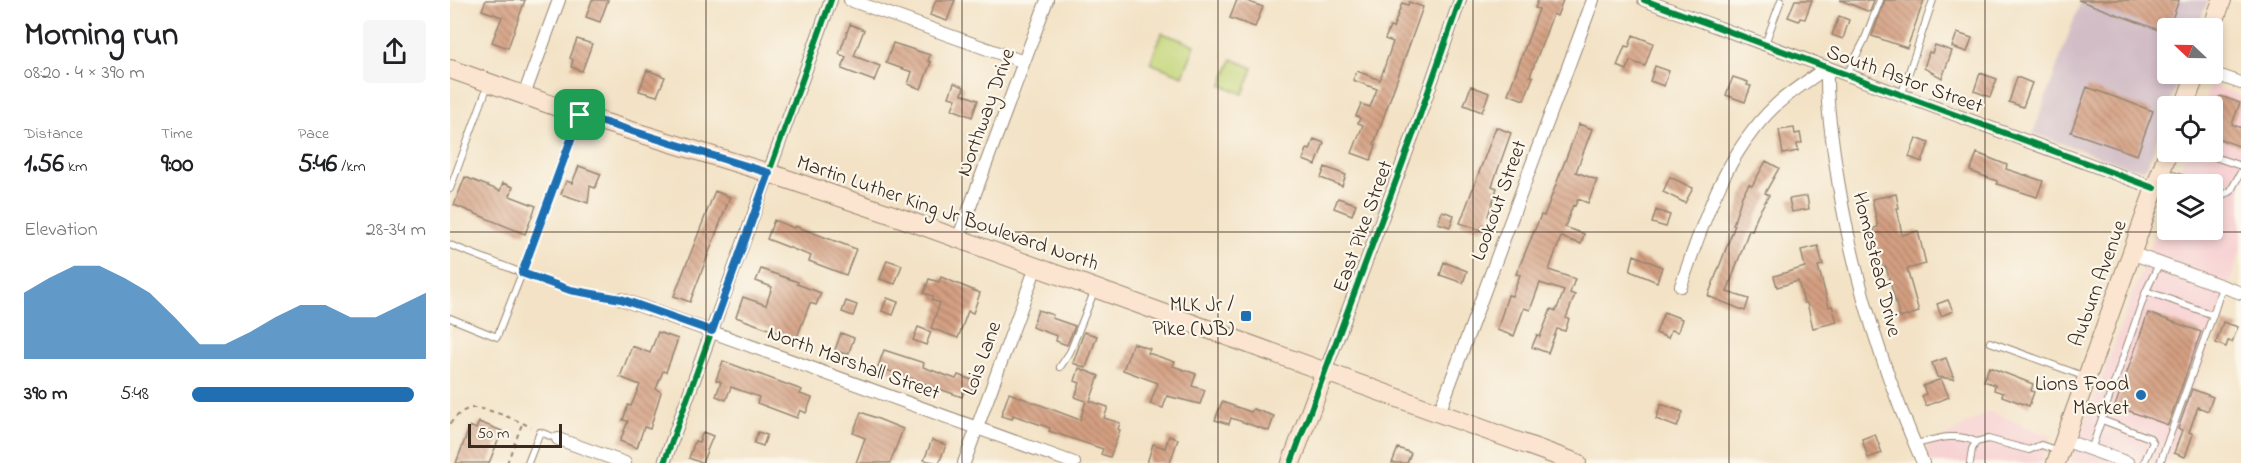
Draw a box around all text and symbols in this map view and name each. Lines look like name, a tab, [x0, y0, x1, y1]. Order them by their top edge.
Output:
text: Morning run	[24, 12, 178, 60]
north arrow	[2157, 18, 2223, 84]
map controls	[2157, 18, 2223, 240]
button: share	[363, 20, 426, 83]
street label: South Astor Street	[1822, 38, 1987, 122]
street label: Northway Drive	[950, 44, 1026, 182]
text: 08:20 · 4 × 390 m	[24, 59, 145, 88]
pin	[554, 89, 605, 140]
button: locate	[2157, 96, 2223, 162]
icon: arrive	[563, 98, 596, 131]
text: Distance	[24, 122, 83, 146]
text: Time	[161, 122, 193, 146]
text: Pace	[298, 122, 329, 146]
street label: Lookout Street	[1464, 136, 1536, 265]
text: 1.56	[24, 146, 64, 184]
text: 9:00	[161, 146, 194, 184]
text: 5:46	[298, 146, 337, 184]
street label: Martin Luther King Jr Boulevard North	[792, 148, 1102, 282]
text: km	[64, 155, 87, 179]
text: /km	[337, 155, 366, 179]
street label: East Pike Street	[1326, 156, 1402, 297]
button: layers	[2157, 174, 2223, 240]
street label: Homestead Drive	[1844, 189, 1909, 341]
text: Elevation	[24, 216, 98, 245]
text: 28–34 m	[366, 216, 426, 245]
street label: Auburn Avenue	[2062, 216, 2136, 351]
place label: MLK Jr / Pike (NB)	[1152, 291, 1234, 345]
marker: MLK Jr / Pike (NB)	[1239, 309, 1253, 323]
street label: Lois Lane	[956, 317, 1010, 400]
street label: North Marshall Street	[763, 319, 944, 409]
place label: Lions Food Market	[2035, 370, 2129, 424]
text: 390 m	[24, 380, 67, 409]
text: 5:48	[120, 380, 149, 409]
marker: Lions Food Market	[2134, 388, 2148, 402]
scale bar	[468, 421, 562, 448]
text: 50 m	[477, 422, 509, 446]

